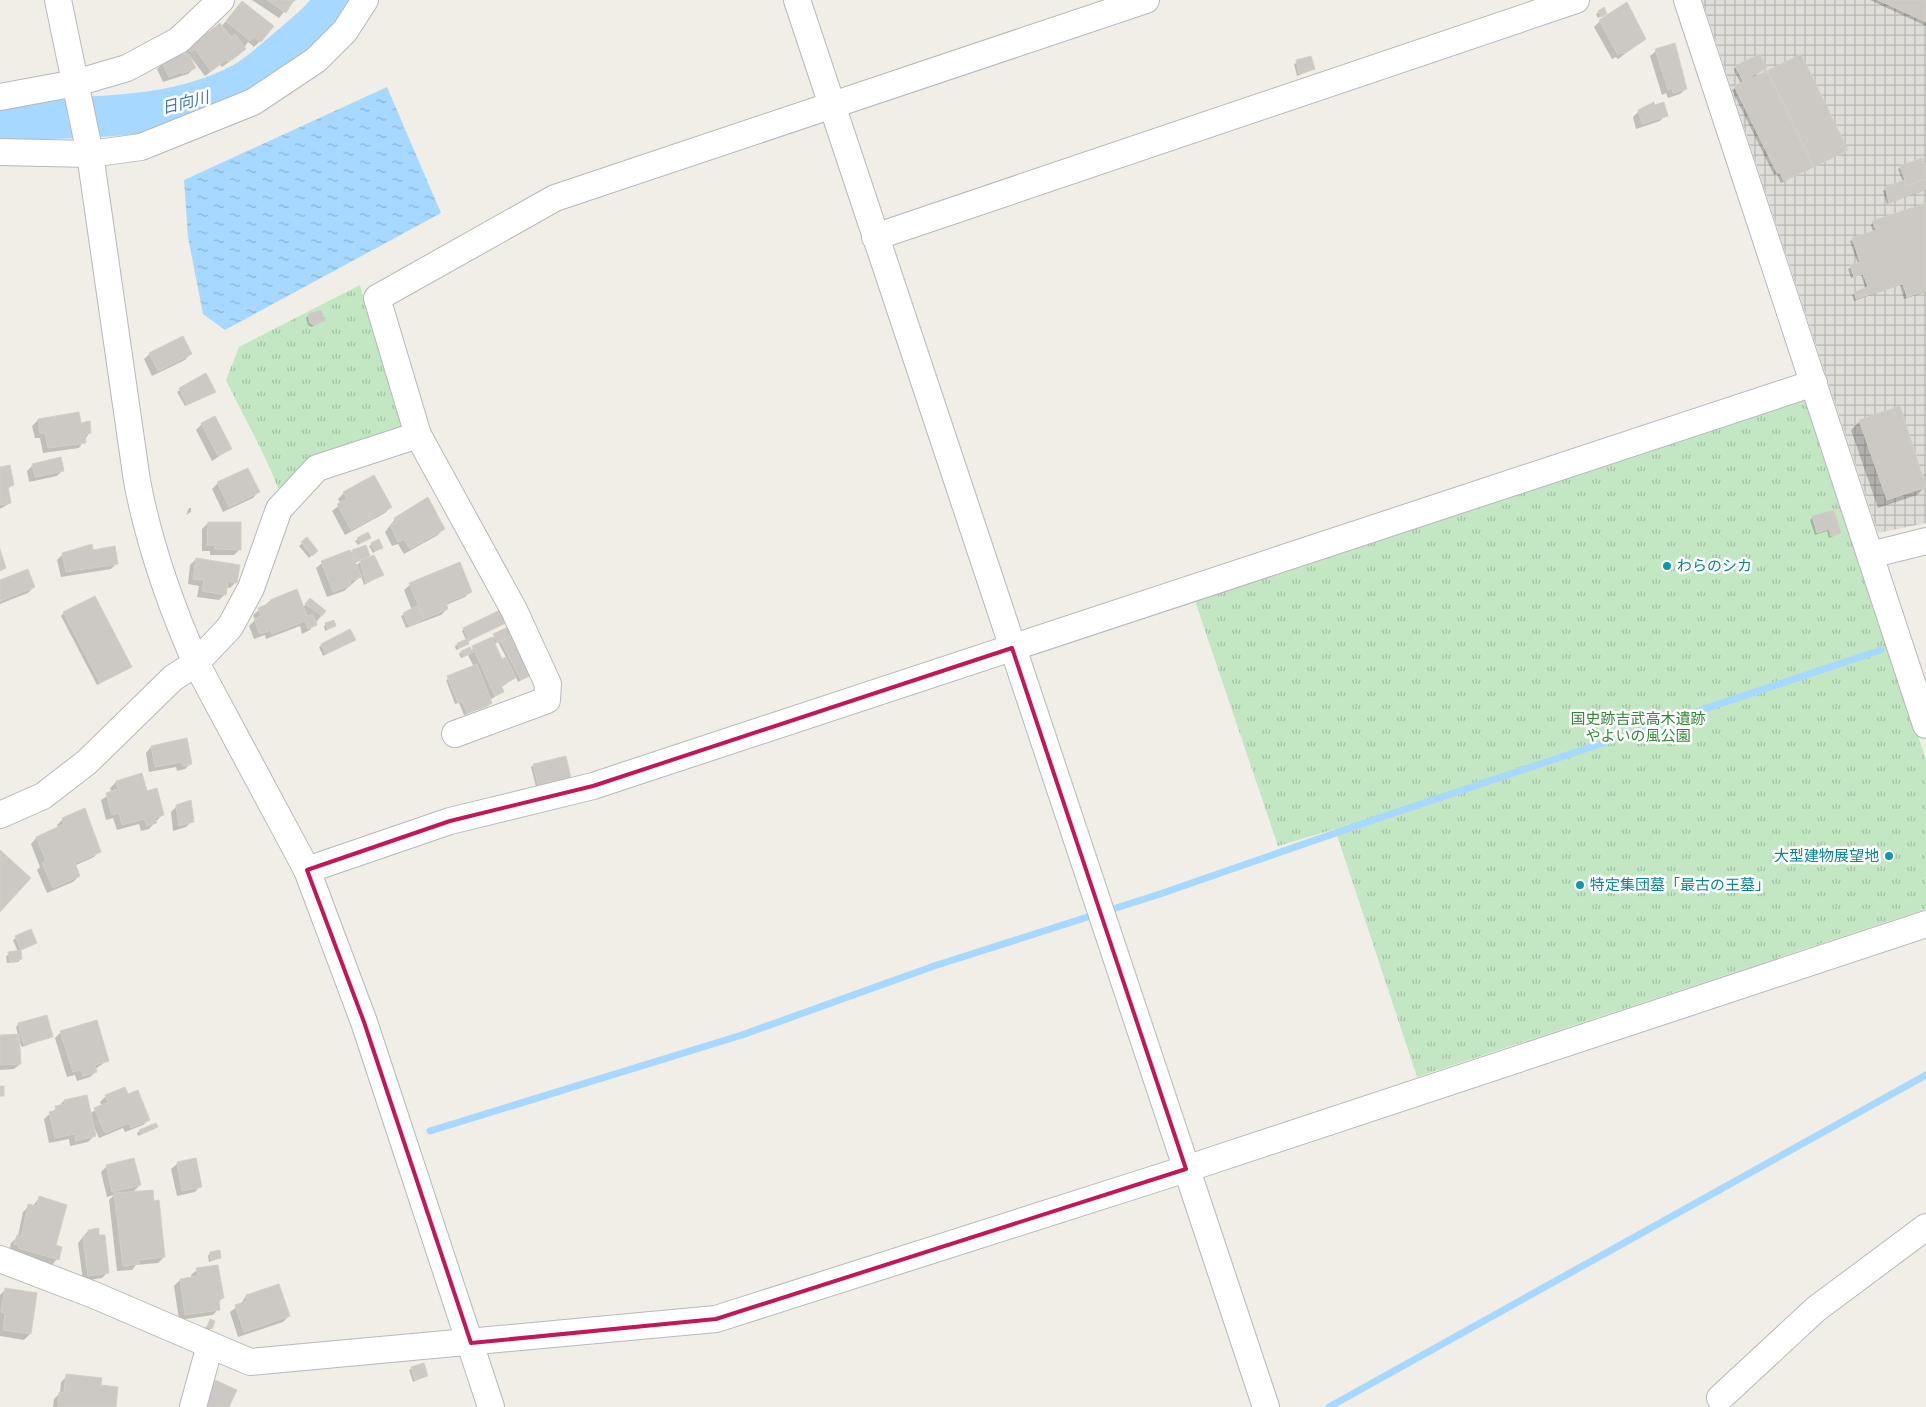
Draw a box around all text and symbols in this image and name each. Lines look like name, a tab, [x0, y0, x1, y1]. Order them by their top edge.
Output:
water label: 日向川	[159, 85, 213, 119]
place label: わらのシカ	[1677, 555, 1752, 577]
marker: わらのシカ	[1661, 560, 1673, 572]
park label: 国史跡吉武高木遺跡 やよいの風公園	[1570, 708, 1706, 747]
place label: 大型建物展望地	[1774, 845, 1879, 867]
marker: 大型建物展望地	[1883, 850, 1895, 862]
place label: 特定集団墓「最古の王墓」	[1590, 874, 1770, 896]
marker: 特定集団墓「最古の王墓」	[1574, 879, 1586, 891]

